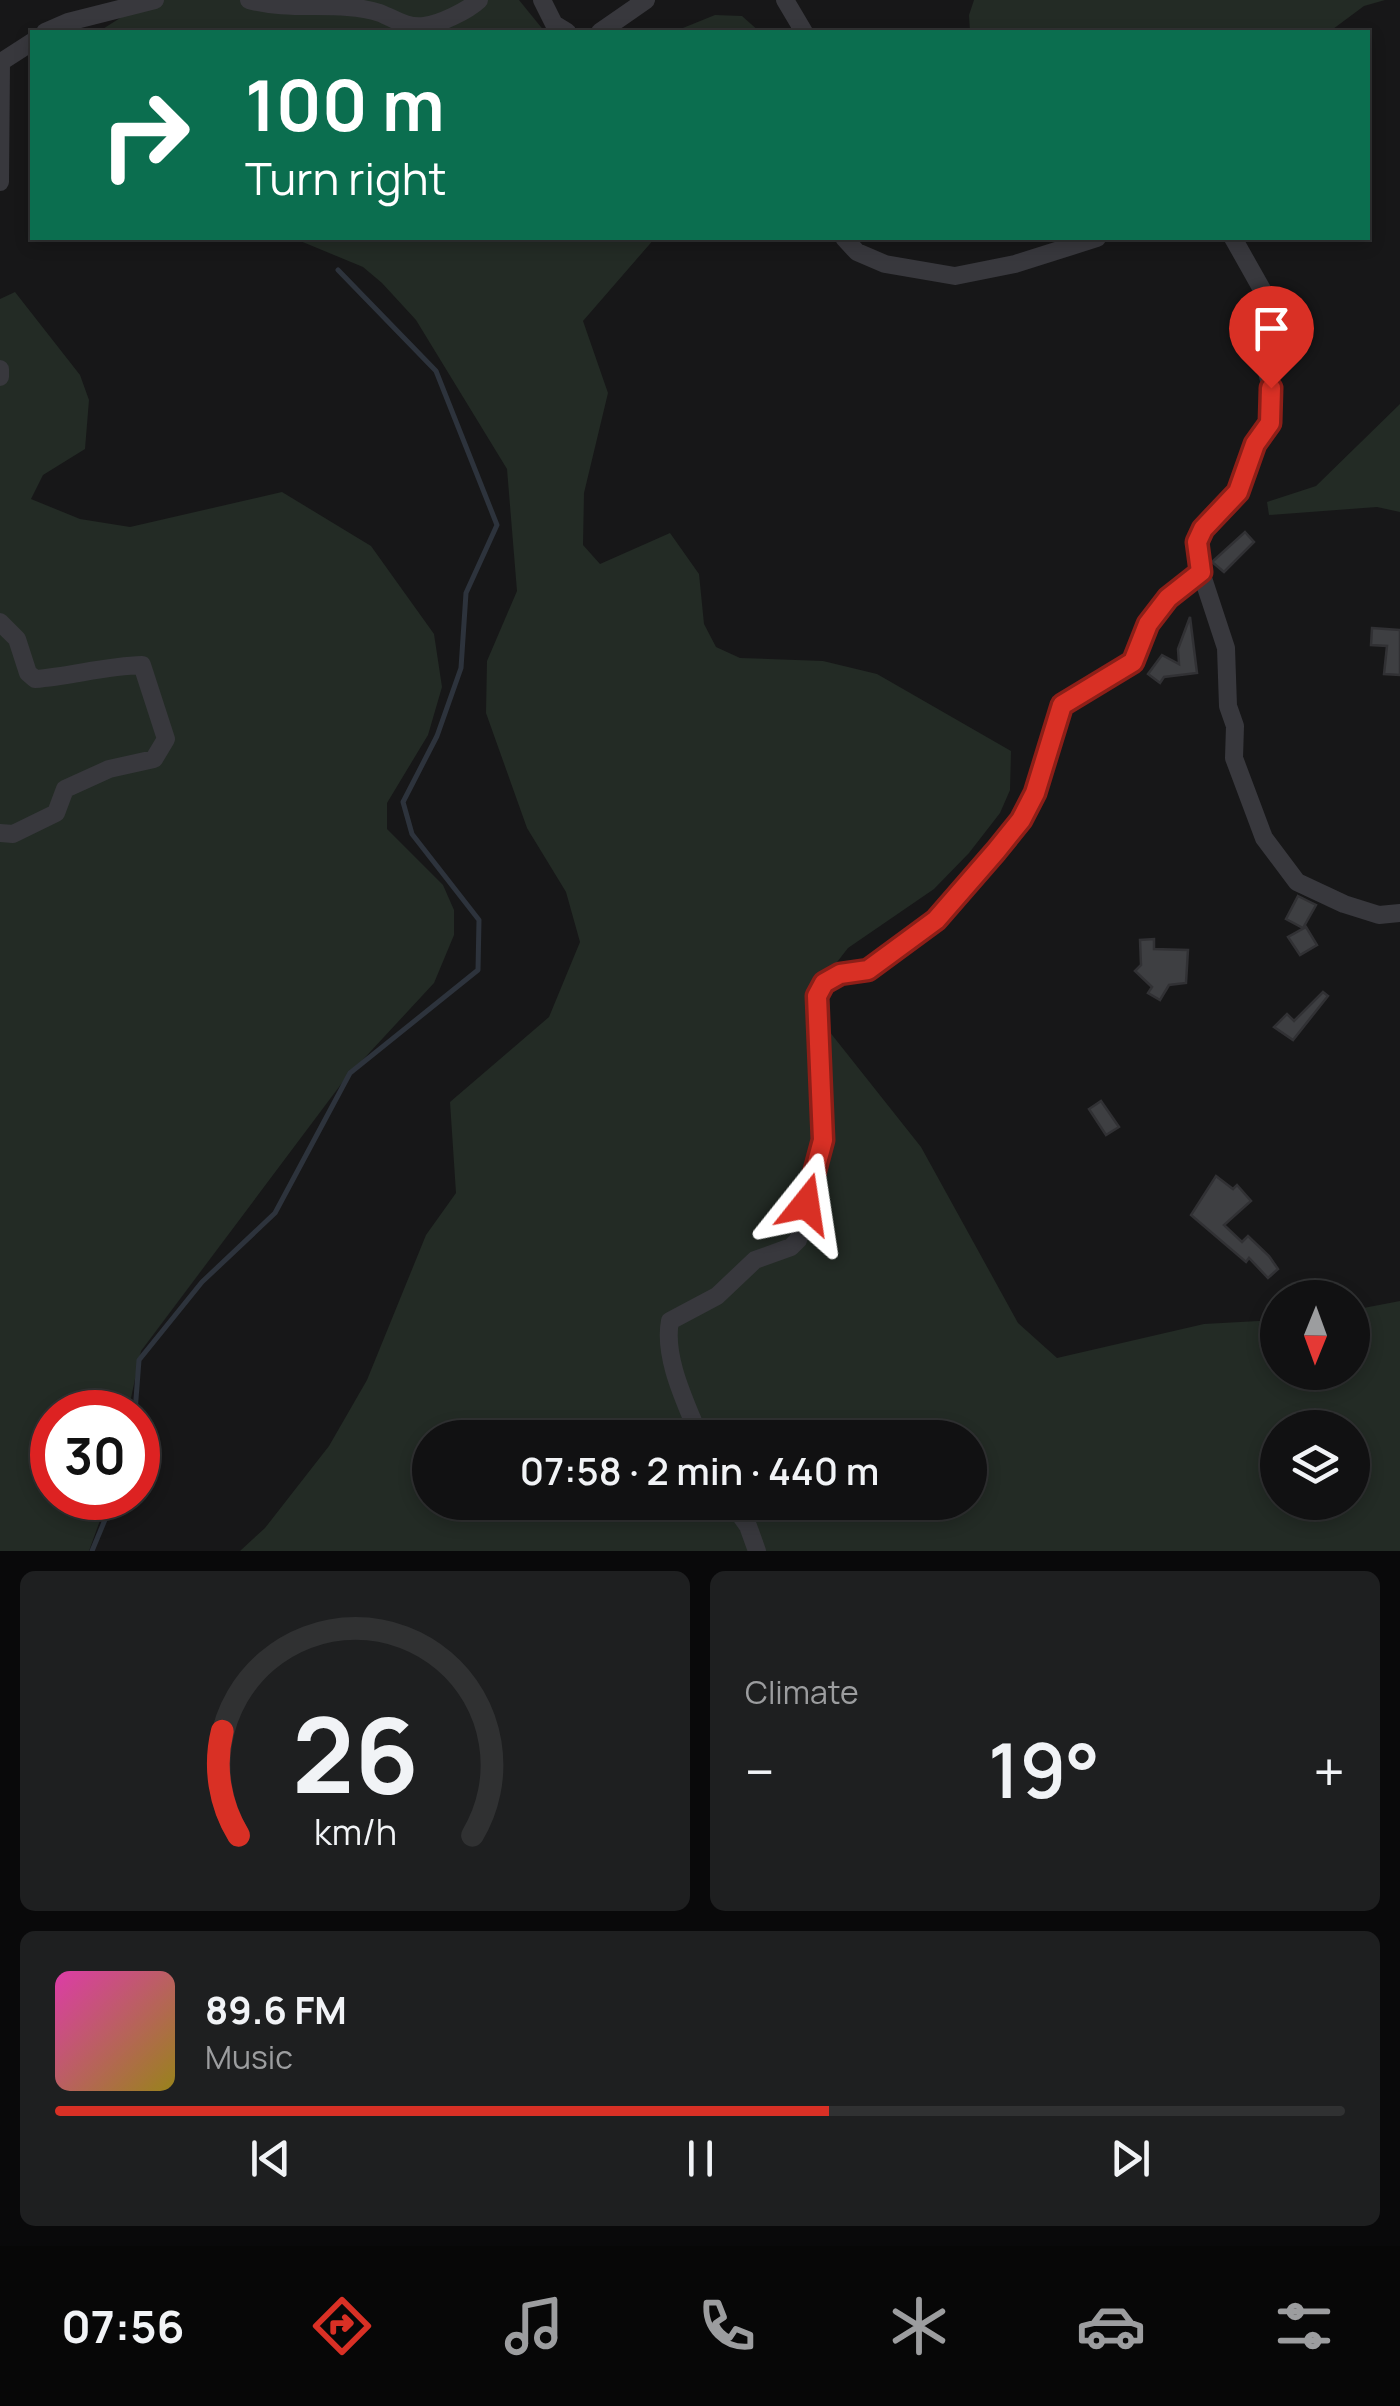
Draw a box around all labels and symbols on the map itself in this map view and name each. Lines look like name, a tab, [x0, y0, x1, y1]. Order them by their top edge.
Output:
pin	[1229, 286, 1314, 389]
position arrow	[754, 1152, 858, 1256]
north arrow	[1260, 1280, 1370, 1390]
speed limit sign: 30	[30, 1390, 160, 1520]

